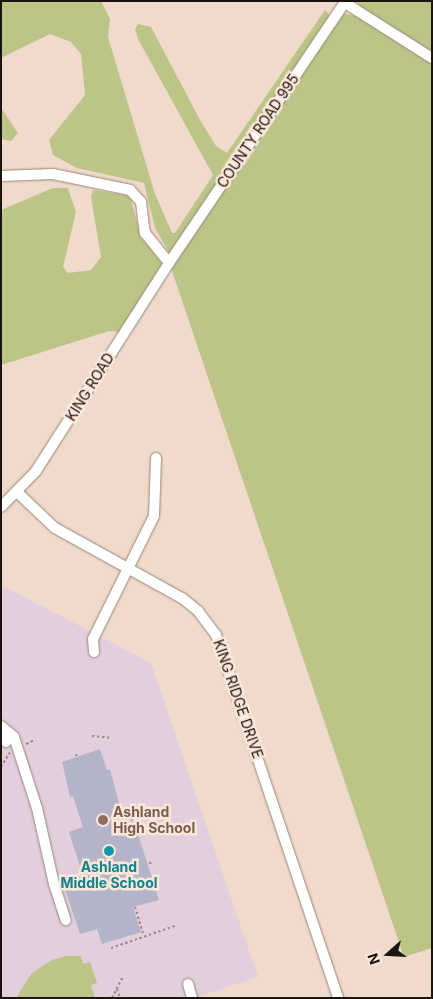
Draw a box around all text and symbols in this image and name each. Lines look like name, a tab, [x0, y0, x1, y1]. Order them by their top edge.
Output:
street label: COUNTY ROAD 995	[214, 71, 302, 191]
street label: KING ROAD	[62, 350, 118, 424]
street label: KING RIDGE DRIVE	[210, 637, 266, 761]
place label: Ashland High School	[113, 804, 195, 836]
marker: Ashland High School	[97, 814, 109, 826]
marker: Ashland Middle School	[103, 845, 115, 857]
place label: Ashland Middle School	[60, 859, 158, 892]
north arrow	[363, 929, 413, 979]
text: N	[364, 951, 383, 967]

